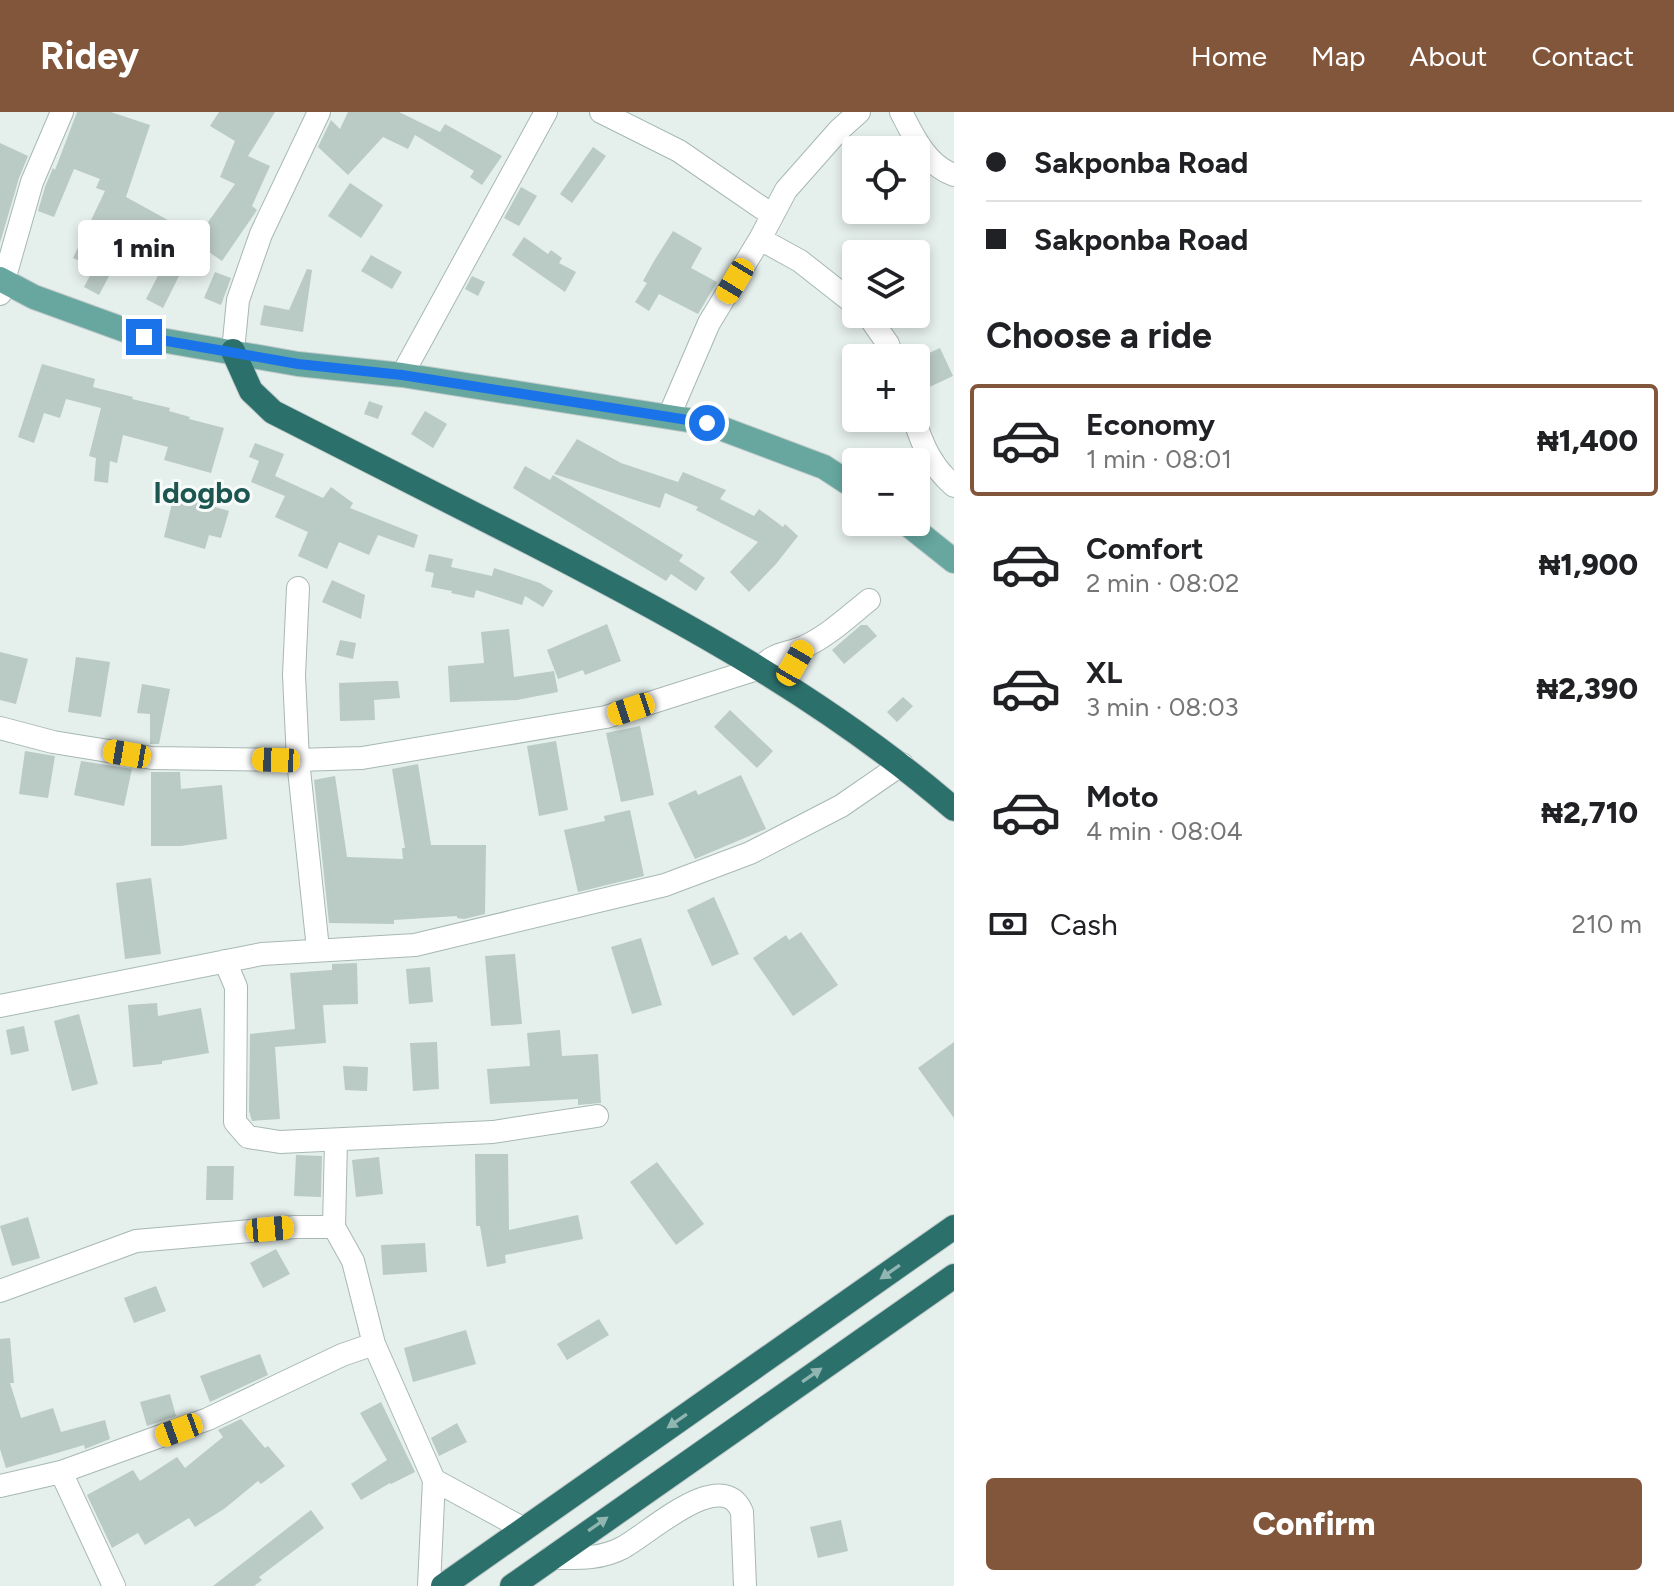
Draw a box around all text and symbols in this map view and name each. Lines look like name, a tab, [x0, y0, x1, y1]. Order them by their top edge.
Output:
text: Ridey	[40, 33, 139, 79]
text: Home	[1191, 39, 1267, 73]
text: Map	[1311, 39, 1366, 73]
text: About	[1410, 39, 1487, 73]
text: Contact	[1531, 39, 1634, 73]
map controls	[842, 136, 930, 536]
button: locate	[842, 136, 930, 224]
text: Sakponba Road	[1034, 144, 1248, 181]
callout: 1 min	[78, 221, 210, 277]
text: Sakponba Road	[1034, 221, 1248, 258]
text: 1 min	[113, 232, 175, 264]
button: layers	[842, 240, 930, 328]
car	[712, 254, 758, 308]
text: Choose a ride	[986, 314, 1212, 357]
route end	[126, 319, 162, 355]
button: +	[842, 344, 930, 432]
icon: car	[990, 404, 1062, 476]
route start	[689, 405, 725, 441]
text: Economy	[1086, 406, 1215, 443]
text: ₦1,400	[1537, 422, 1638, 459]
text: 1 min · 08:01	[1086, 443, 1232, 475]
button: −	[842, 448, 930, 536]
district label: Idogbo	[153, 474, 251, 511]
icon: car	[990, 528, 1062, 600]
text: Comfort	[1086, 530, 1204, 567]
text: ₦1,900	[1539, 546, 1638, 583]
text: 2 min · 08:02	[1086, 567, 1239, 599]
car	[773, 636, 817, 690]
icon: car	[990, 652, 1062, 724]
text: XL	[1086, 654, 1122, 691]
text: ₦2,390	[1537, 670, 1638, 707]
car	[604, 690, 658, 728]
text: 3 min · 08:03	[1086, 691, 1239, 723]
car	[101, 738, 153, 770]
car	[252, 747, 300, 773]
icon: car	[990, 776, 1062, 848]
text: Moto	[1086, 778, 1158, 815]
text: ₦2,710	[1541, 794, 1638, 831]
text: 4 min · 08:04	[1086, 815, 1243, 847]
icon: cash	[986, 902, 1030, 946]
text: Cash	[1050, 906, 1118, 943]
text: 210 m	[1572, 908, 1642, 940]
car	[245, 1215, 295, 1243]
one-way arrow	[880, 1264, 901, 1279]
one-way arrow	[801, 1368, 822, 1383]
car	[152, 1411, 206, 1449]
one-way arrow	[667, 1413, 688, 1428]
button: Confirm	[986, 1478, 1642, 1570]
one-way arrow	[588, 1517, 609, 1532]

